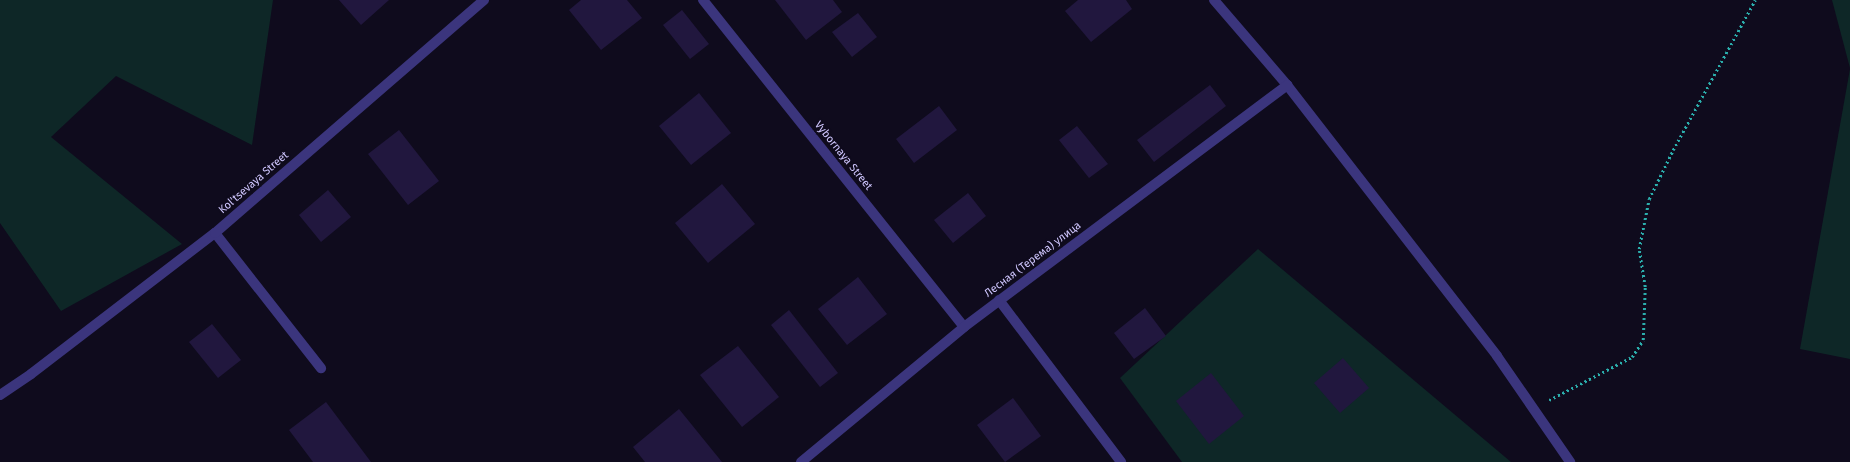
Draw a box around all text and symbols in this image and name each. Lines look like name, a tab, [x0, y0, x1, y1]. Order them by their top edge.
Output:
street label: Vybornaya Street	[811, 119, 875, 193]
street label: Kol'tsevaya Street	[216, 149, 292, 217]
street label: Лесная (Терема) улица	[982, 219, 1084, 301]

